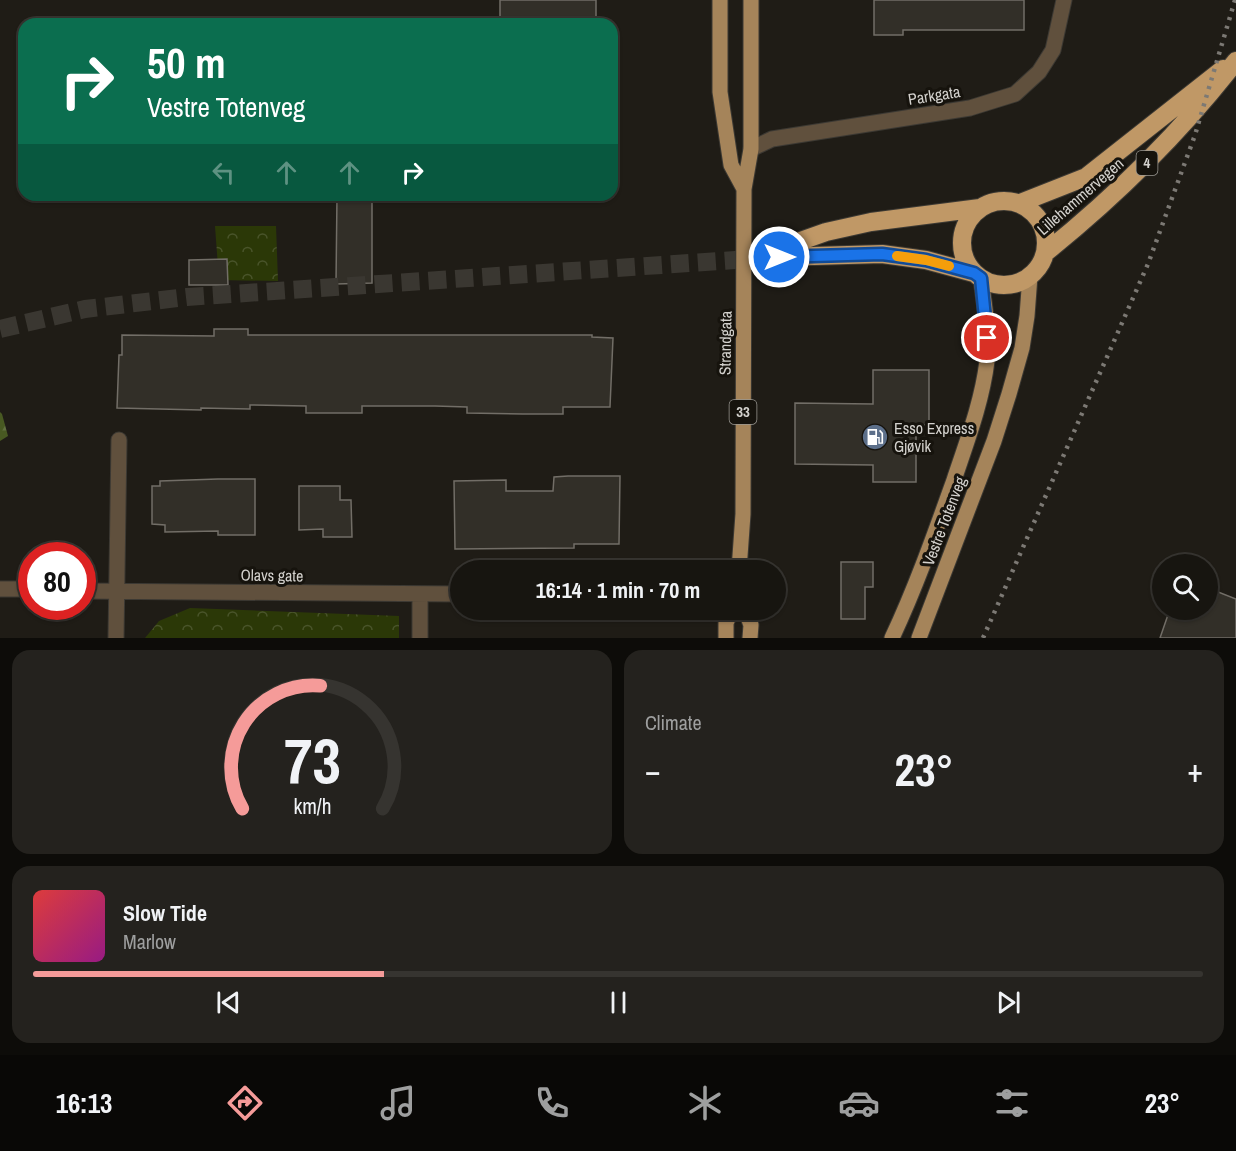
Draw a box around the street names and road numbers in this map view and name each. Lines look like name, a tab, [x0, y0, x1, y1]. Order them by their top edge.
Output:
street label: Parkgata	[906, 80, 962, 110]
road number: 4	[1136, 151, 1158, 175]
street label: Lillehammervegen	[1032, 152, 1128, 240]
street label: Strandgata	[713, 310, 737, 375]
road number: 33	[730, 400, 756, 424]
street label: Vestre Totenveg	[917, 473, 971, 569]
street label: Olavs gate	[240, 563, 304, 587]

